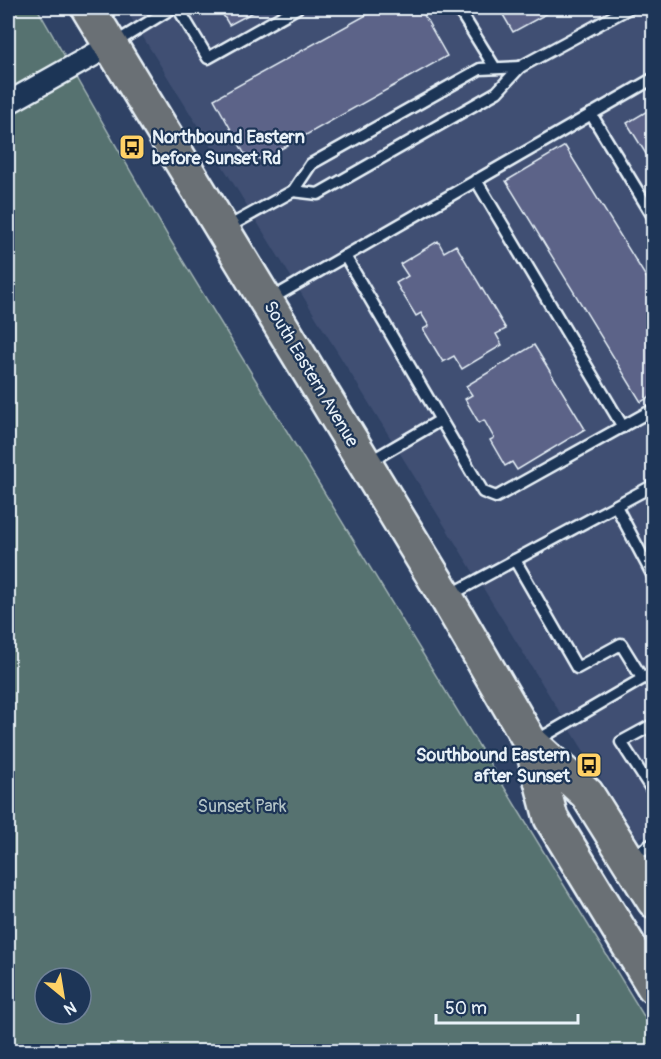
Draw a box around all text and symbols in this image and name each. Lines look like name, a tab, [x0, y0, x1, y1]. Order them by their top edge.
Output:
place label: Northbound Eastern before Sunset Rd	[152, 126, 305, 170]
bus stop icon: Northbound Eastern before Sunset Rd	[117, 132, 147, 162]
street label: South Eastern Avenue	[258, 297, 364, 451]
place label: Southbound Eastern after Sunset	[416, 744, 571, 788]
bus stop icon: Southbound Eastern after Sunset	[574, 750, 604, 780]
park label: Sunset Park	[198, 795, 287, 818]
north arrow	[33, 966, 93, 1026]
scale bar	[436, 987, 578, 1025]
text: N	[60, 997, 80, 1020]
text: 50 m	[445, 997, 487, 1020]

